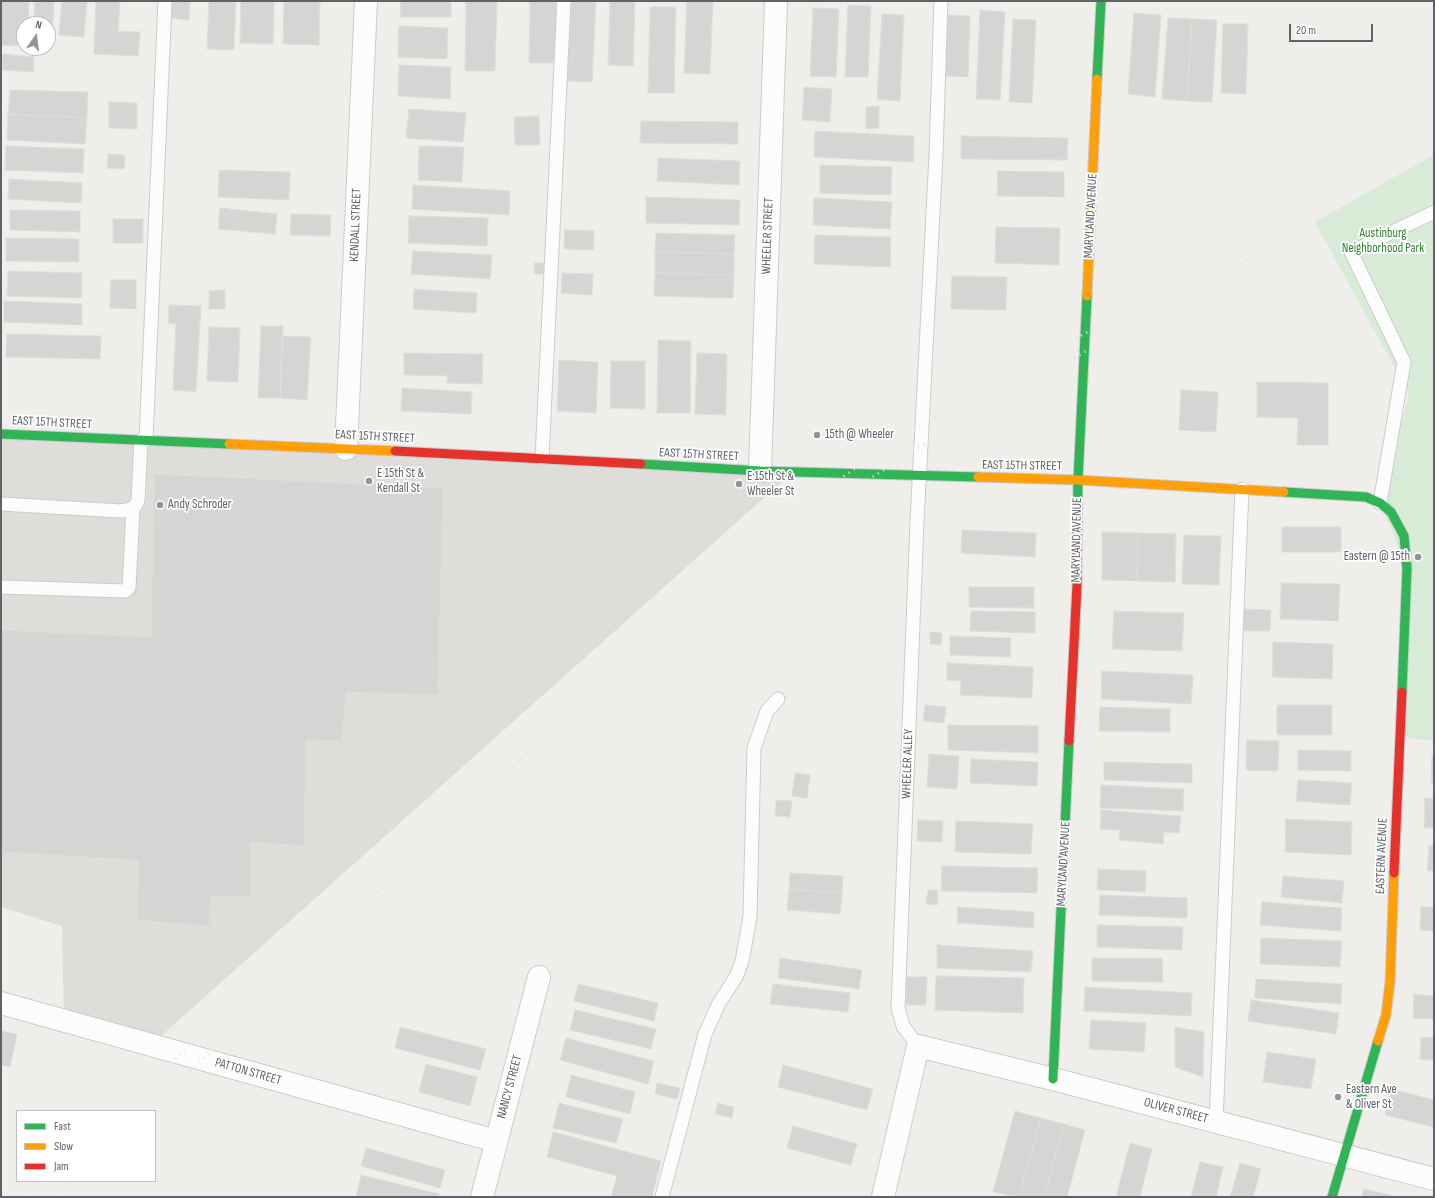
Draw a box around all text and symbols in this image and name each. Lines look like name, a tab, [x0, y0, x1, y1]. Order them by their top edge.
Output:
north arrow	[16, 16, 56, 56]
scale bar	[1291, 16, 1375, 42]
text: N	[34, 18, 43, 32]
text: 20 m	[1296, 23, 1316, 38]
street label: MARYLAND AVENUE	[1081, 173, 1101, 259]
street label: KENDALL STREET	[347, 188, 365, 262]
street label: WHEELER STREET	[759, 197, 777, 275]
park label: Austinburg Neighborhood Park	[1342, 226, 1424, 257]
street label: EAST 15TH STREET	[12, 413, 92, 433]
street label: EAST 15TH STREET	[335, 427, 415, 447]
place label: 15th @ Wheeler	[825, 427, 894, 443]
marker: 15th @ Wheeler	[812, 430, 822, 440]
street label: EAST 15TH STREET	[659, 445, 739, 465]
street label: EAST 15TH STREET	[982, 458, 1062, 474]
place label: E 15th St & Kendall St	[377, 466, 424, 497]
place label: E 15th St & Wheeler St	[747, 469, 794, 500]
marker: E 15th St & Kendall St	[364, 476, 374, 486]
marker: E 15th St & Wheeler St	[734, 479, 744, 489]
place label: Andy Schroder	[168, 497, 232, 513]
street label: MARYLAND AVENUE	[1068, 497, 1086, 583]
marker: Andy Schroder	[155, 500, 165, 510]
place label: Eastern @ 15th	[1344, 549, 1410, 565]
marker: Eastern @ 15th	[1413, 552, 1423, 562]
street label: WHEELER ALLEY	[899, 729, 917, 799]
street label: EASTERN AVENUE	[1373, 818, 1391, 894]
street label: MARYLAND AVENUE	[1054, 821, 1074, 907]
street label: NANCY STREET	[494, 1053, 526, 1121]
street label: PATTON STREET	[213, 1055, 283, 1089]
place label: Eastern Ave & Oliver St	[1346, 1082, 1397, 1113]
marker: Eastern Ave & Oliver St	[1333, 1092, 1343, 1102]
street label: OLIVER STREET	[1142, 1095, 1210, 1127]
legend	[16, 1110, 156, 1182]
text: Fast	[54, 1119, 71, 1134]
text: Slow	[54, 1139, 73, 1154]
text: Jam	[54, 1159, 69, 1174]

